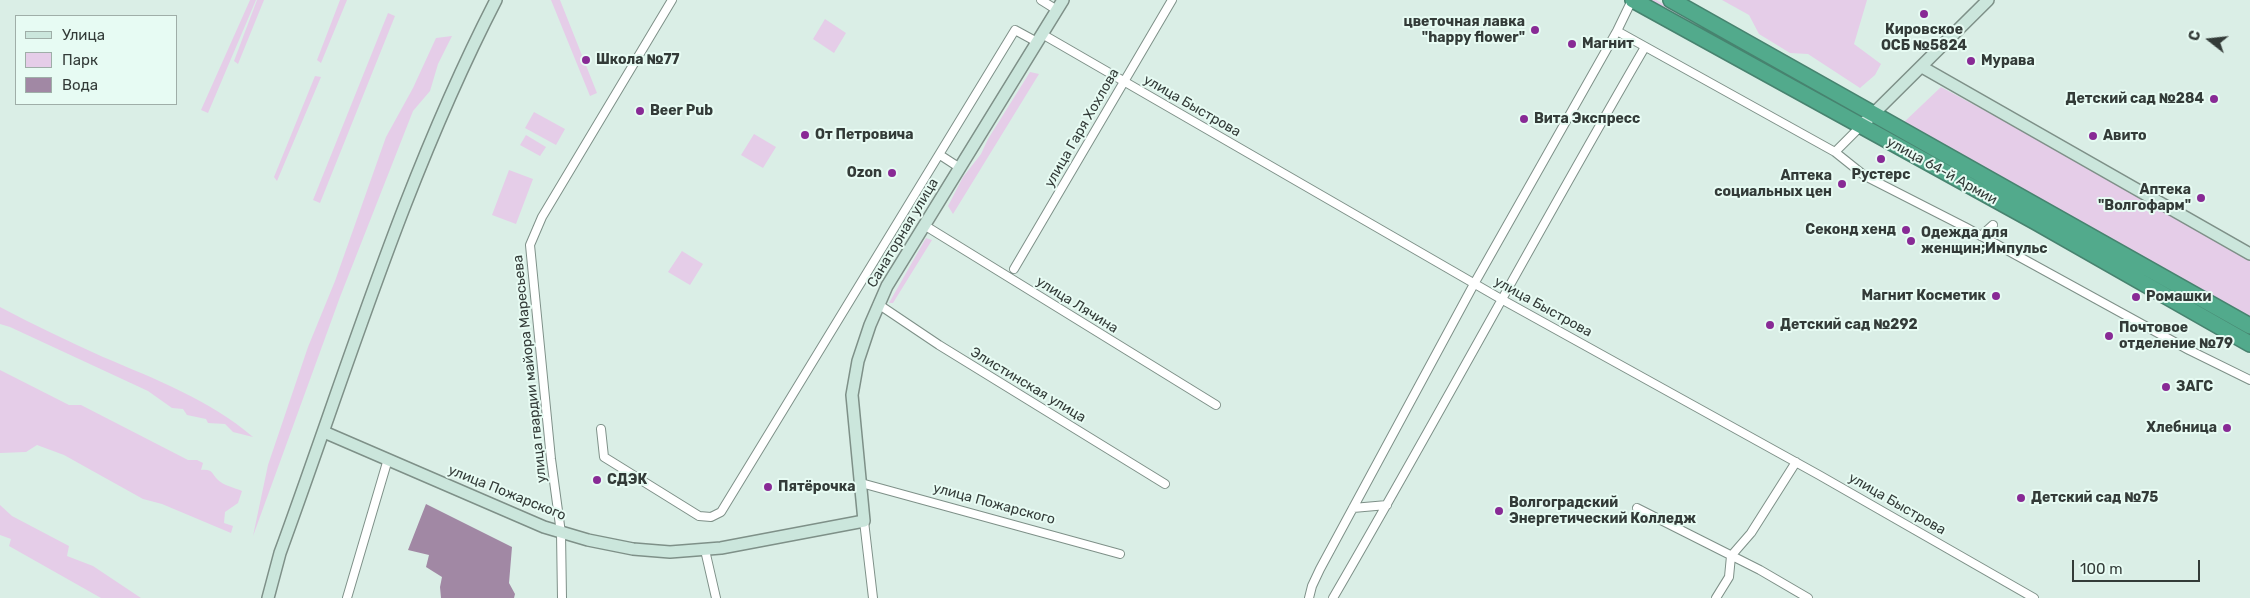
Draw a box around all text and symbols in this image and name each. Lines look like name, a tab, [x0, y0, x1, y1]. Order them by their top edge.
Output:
marker: Кировское ОСБ №5824	[1918, 8, 1930, 20]
place label: цветочная лавка "happy flower"	[1403, 14, 1525, 46]
legend	[15, 15, 178, 105]
north arrow	[2185, 15, 2235, 65]
place label: Кировское ОСБ №5824	[1881, 22, 1967, 54]
marker: цветочная лавка "happy flower"	[1529, 24, 1541, 36]
text: Улица	[62, 26, 105, 44]
text: С	[2186, 29, 2205, 43]
place label: Магнит	[1582, 36, 1634, 52]
marker: Магнит	[1566, 38, 1578, 50]
text: Парк	[62, 51, 98, 69]
place label: Школа №77	[596, 52, 679, 68]
place label: Мурава	[1981, 53, 2035, 69]
marker: Школа №77	[580, 54, 592, 66]
marker: Мурава	[1965, 55, 1977, 67]
street label: улица Гаря Хохлова	[1041, 66, 1123, 190]
street label: улица Быстрова	[1140, 71, 1244, 141]
text: Вода	[62, 76, 98, 94]
place label: Детский сад №284	[2066, 91, 2204, 107]
marker: Детский сад №284	[2208, 93, 2220, 105]
place label: Beer Pub	[650, 103, 713, 119]
marker: Beer Pub	[634, 105, 646, 117]
place label: Вита Экспресс	[1534, 111, 1640, 127]
marker: Вита Экспресс	[1518, 113, 1530, 125]
place label: От Петровича	[815, 127, 914, 143]
place label: Авито	[2103, 128, 2147, 144]
marker: От Петровича	[799, 129, 811, 141]
marker: Авито	[2087, 130, 2099, 142]
street label: улица 64-й Армии	[1884, 134, 2000, 208]
marker: Рустерс	[1875, 153, 1887, 165]
place label: Ozon	[847, 165, 882, 181]
marker: Ozon	[886, 167, 898, 179]
place label: Рустерс	[1852, 167, 1910, 183]
place label: Аптека социальных цен	[1714, 168, 1832, 200]
street label: Санаторная улица	[864, 175, 942, 291]
marker: Аптека социальных цен	[1836, 178, 1848, 190]
place label: Аптека "Волгофарм"	[2098, 182, 2191, 214]
marker: Аптека "Волгофарм"	[2195, 192, 2207, 204]
place label: Секонд хенд	[1805, 222, 1896, 238]
marker: Секонд хенд	[1900, 224, 1912, 236]
place label: Одежда для женщин;Импульс	[1921, 225, 2048, 258]
marker: Одежда для женщин;Импульс	[1905, 235, 1917, 247]
street label: улица гвардии майора Маресьева	[510, 254, 550, 484]
street label: улица Лячина	[1033, 273, 1121, 337]
street label: улица Быстрова	[1491, 273, 1595, 341]
place label: Магнит Косметик	[1861, 288, 1986, 304]
place label: Ромашки	[2146, 289, 2211, 305]
marker: Магнит Косметик	[1990, 290, 2002, 302]
marker: Ромашки	[2130, 291, 2142, 303]
place label: Детский сад №292	[1780, 317, 1917, 333]
marker: Детский сад №292	[1764, 319, 1776, 331]
place label: Почтовое отделение №79	[2119, 320, 2233, 352]
marker: Почтовое отделение №79	[2103, 330, 2115, 342]
street label: Элистинская улица	[967, 344, 1089, 426]
place label: ЗАГС	[2176, 379, 2213, 395]
marker: ЗАГС	[2160, 381, 2172, 393]
place label: Хлебница	[2146, 420, 2217, 436]
marker: Хлебница	[2221, 422, 2233, 434]
street label: улица Пожарского	[446, 462, 568, 524]
street label: улица Быстрова	[1845, 469, 1949, 539]
place label: СДЭК	[607, 472, 647, 488]
marker: СДЭК	[591, 474, 603, 486]
place label: Пятёрочка	[778, 479, 855, 495]
street label: улица Пожарского	[931, 480, 1057, 528]
marker: Пятёрочка	[762, 481, 774, 493]
place label: Детский сад №75	[2031, 490, 2158, 506]
marker: Детский сад №75	[2015, 492, 2027, 504]
place label: Волгоградский Энергетический Колледж	[1509, 495, 1696, 528]
marker: Волгоградский Энергетический Колледж	[1493, 505, 1505, 517]
scale bar	[2075, 550, 2202, 582]
text: 100 m	[2080, 560, 2122, 578]

